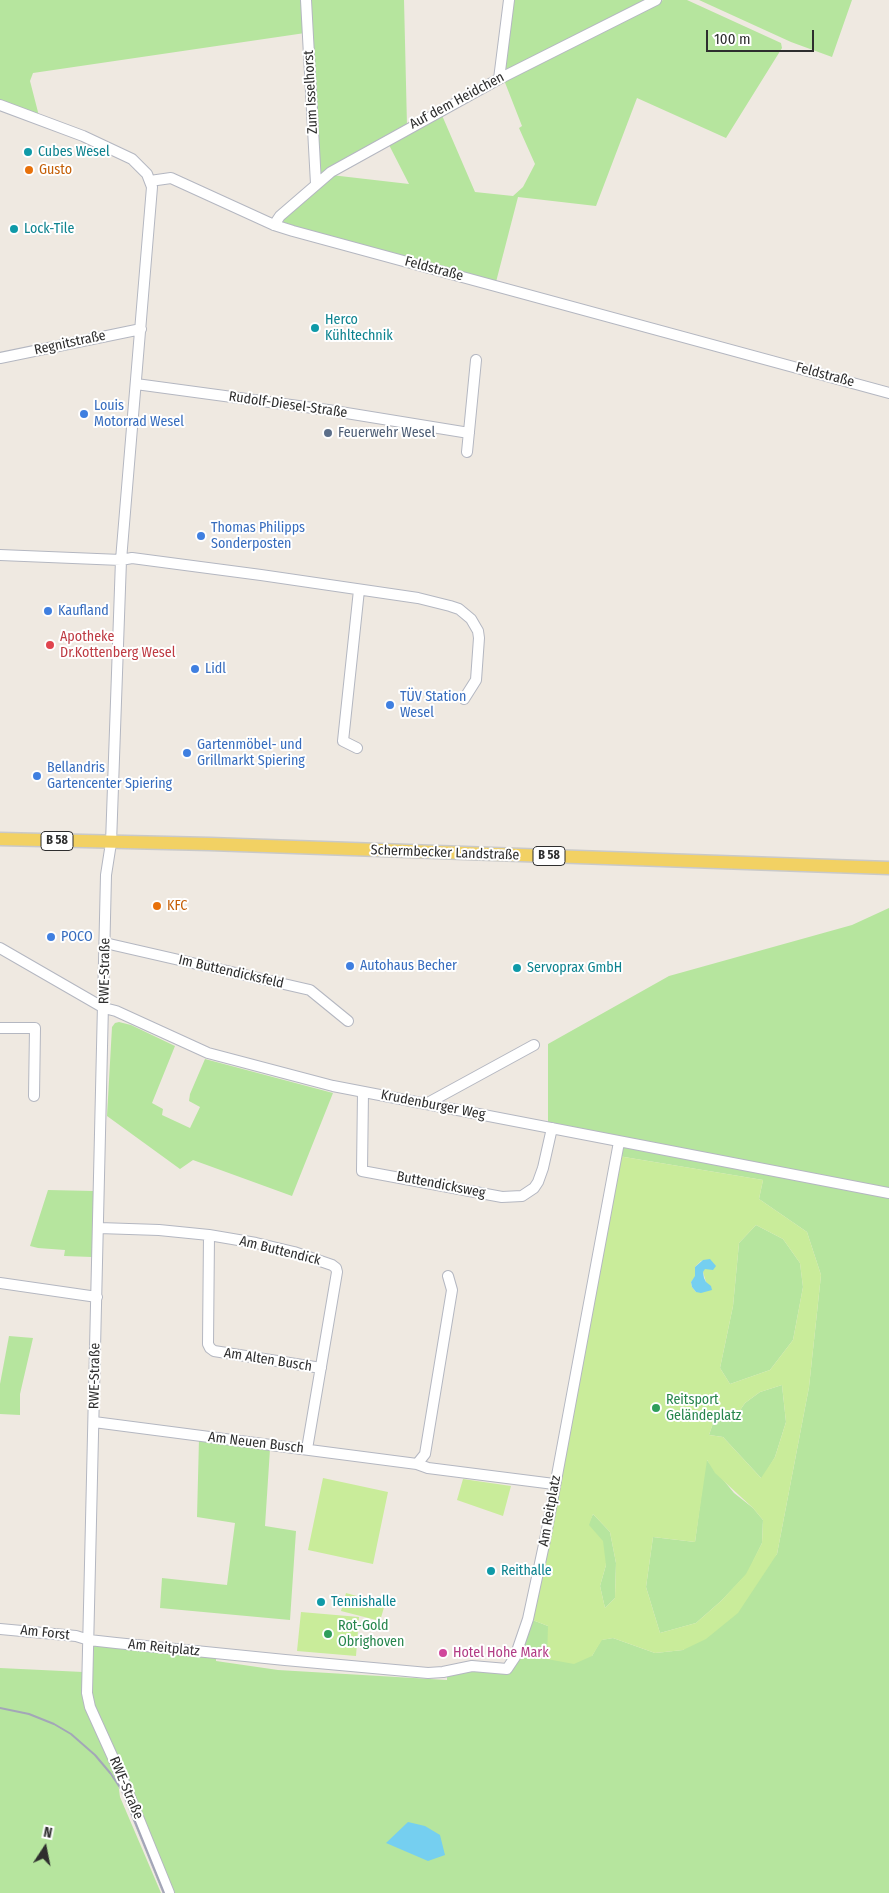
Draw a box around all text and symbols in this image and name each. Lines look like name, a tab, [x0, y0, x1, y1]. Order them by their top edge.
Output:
scale bar	[709, 20, 816, 52]
text: 100 m	[714, 30, 751, 48]
street label: Zum Isselhorst	[300, 50, 322, 134]
street label: Auf dem Heidchen	[407, 69, 507, 133]
place label: Cubes Wesel	[38, 144, 110, 160]
marker: Cubes Wesel	[22, 146, 34, 158]
place label: Gusto	[39, 162, 72, 178]
marker: Gusto	[23, 164, 35, 176]
place label: Lock-Tile	[24, 221, 74, 237]
marker: Lock-Tile	[8, 223, 20, 235]
street label: Feldstraße	[403, 253, 465, 285]
place label: Herco Kühltechnik	[325, 312, 393, 344]
marker: Herco Kühltechnik	[309, 322, 321, 334]
street label: Regnitstraße	[33, 327, 107, 359]
street label: Feldstraße	[794, 359, 856, 391]
street label: Rudolf-Diesel-Straße	[228, 388, 348, 422]
place label: Louis Motorrad Wesel	[94, 398, 184, 431]
marker: Louis Motorrad Wesel	[78, 408, 90, 420]
place label: Feuerwehr Wesel	[338, 425, 435, 441]
marker: Feuerwehr Wesel	[322, 427, 334, 439]
place label: Thomas Philipps Sonderposten	[211, 520, 305, 552]
marker: Thomas Philipps Sonderposten	[195, 530, 207, 542]
place label: Kaufland	[58, 603, 109, 619]
marker: Kaufland	[42, 605, 54, 617]
place label: Apotheke Dr.Kottenberg Wesel	[60, 629, 175, 662]
marker: Apotheke Dr.Kottenberg Wesel	[44, 639, 56, 651]
place label: Lidl	[205, 661, 226, 677]
marker: Lidl	[189, 663, 201, 675]
place label: TÜV Station Wesel	[400, 689, 466, 722]
marker: TÜV Station Wesel	[384, 699, 396, 711]
place label: Gartenmöbel- und Grillmarkt Spiering	[197, 737, 305, 770]
marker: Gartenmöbel- und Grillmarkt Spiering	[181, 747, 193, 759]
place label: Bellandris Gartencenter Spiering	[47, 760, 172, 792]
marker: Bellandris Gartencenter Spiering	[31, 770, 43, 782]
road number: B 58	[41, 831, 73, 850]
street label: Schermbecker Landstraße	[370, 842, 520, 864]
road number: B 58	[533, 846, 565, 866]
place label: KFC	[167, 898, 187, 914]
marker: KFC	[151, 900, 163, 912]
place label: POCO	[61, 929, 93, 945]
marker: POCO	[45, 931, 57, 943]
street label: RWE-Straße	[96, 938, 114, 1004]
street label: Im Buttendicksfeld	[177, 952, 285, 992]
place label: Autohaus Becher	[360, 958, 457, 974]
marker: Autohaus Becher	[344, 960, 356, 972]
place label: Servoprax GmbH	[527, 960, 622, 976]
marker: Servoprax GmbH	[511, 962, 523, 974]
street label: Krudenburger Weg	[379, 1087, 487, 1123]
street label: Buttendicksweg	[395, 1168, 487, 1202]
street label: Am Buttendick	[238, 1233, 322, 1269]
street label: RWE-Straße	[86, 1343, 104, 1409]
street label: Am Alten Busch	[223, 1345, 313, 1375]
place label: Reitsport Geländeplatz	[666, 1392, 741, 1424]
marker: Reitsport Geländeplatz	[650, 1402, 662, 1414]
street label: Am Neuen Busch	[207, 1429, 305, 1457]
street label: Am Reitplatz	[535, 1474, 565, 1548]
place label: Reithalle	[501, 1563, 552, 1579]
marker: Reithalle	[485, 1565, 497, 1577]
place label: Tennishalle	[331, 1594, 396, 1610]
marker: Tennishalle	[315, 1596, 327, 1608]
place label: Rot-Gold Obrighoven	[338, 1618, 404, 1650]
street label: Am Forst	[19, 1622, 71, 1644]
marker: Rot-Gold Obrighoven	[322, 1628, 334, 1640]
street label: Am Reitplatz	[127, 1636, 201, 1660]
place label: Hotel Hohe Mark	[453, 1645, 549, 1661]
marker: Hotel Hohe Mark	[437, 1647, 449, 1659]
street label: RWE-Straße	[105, 1754, 147, 1822]
north arrow	[20, 1823, 70, 1873]
text: N	[42, 1824, 54, 1842]

